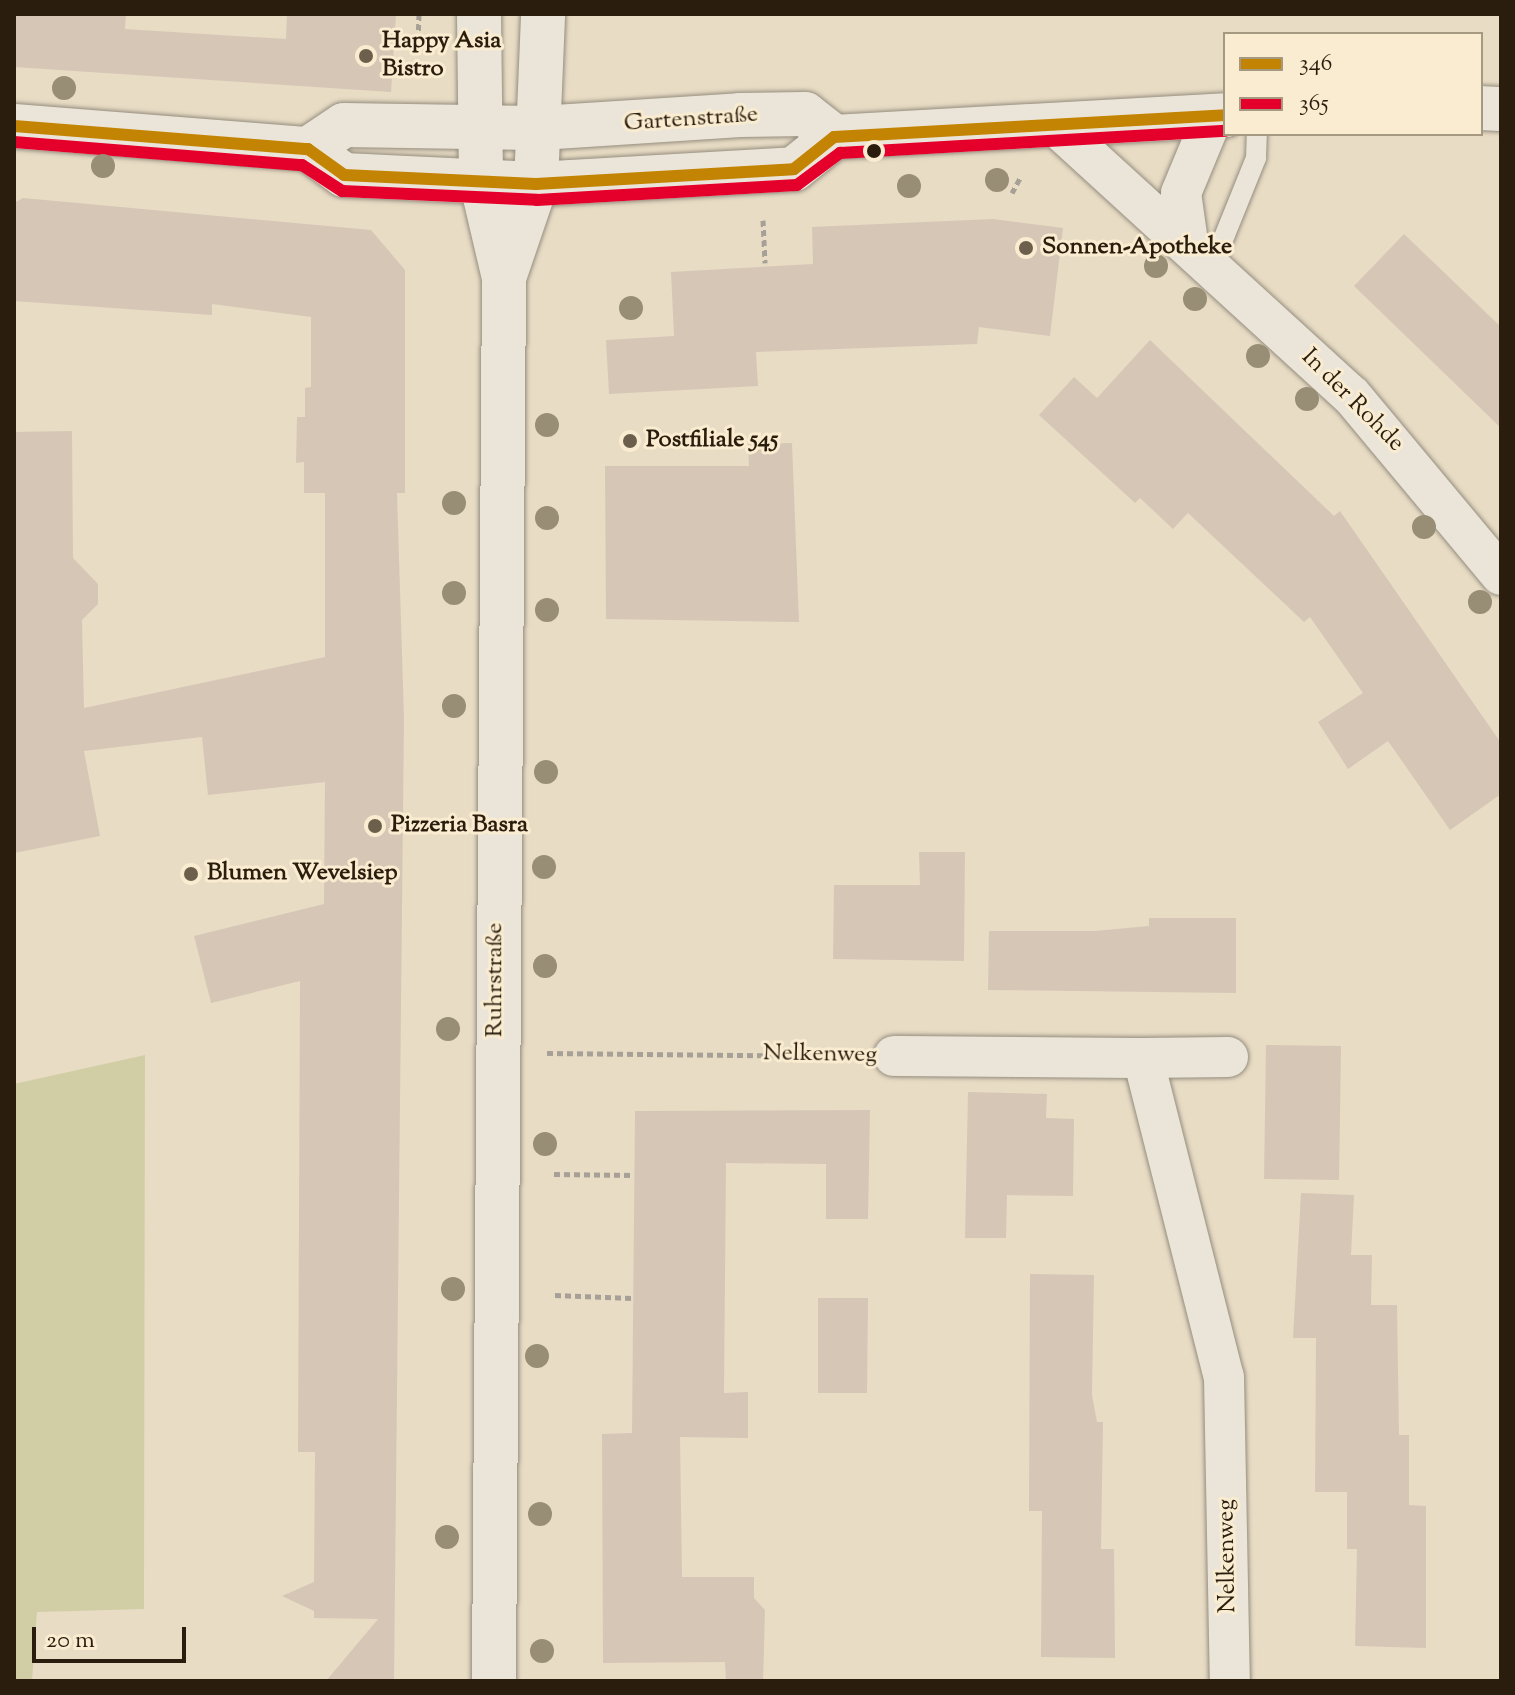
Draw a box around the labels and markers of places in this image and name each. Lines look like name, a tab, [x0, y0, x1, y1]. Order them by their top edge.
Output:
place label: Happy Asia Bistro	[382, 28, 501, 84]
marker: Happy Asia Bistro	[357, 47, 375, 65]
unlabelled marker	[866, 143, 882, 159]
place label: Sonnen-Apotheke	[1042, 234, 1232, 262]
marker: Sonnen-Apotheke	[1017, 239, 1035, 257]
place label: Postfiliale 545	[646, 427, 778, 455]
marker: Postfiliale 545	[621, 432, 639, 450]
place label: Pizzeria Basra	[391, 812, 528, 840]
marker: Pizzeria Basra	[366, 817, 384, 835]
place label: Blumen Wevelsiep	[207, 860, 398, 888]
marker: Blumen Wevelsiep	[182, 865, 200, 883]

